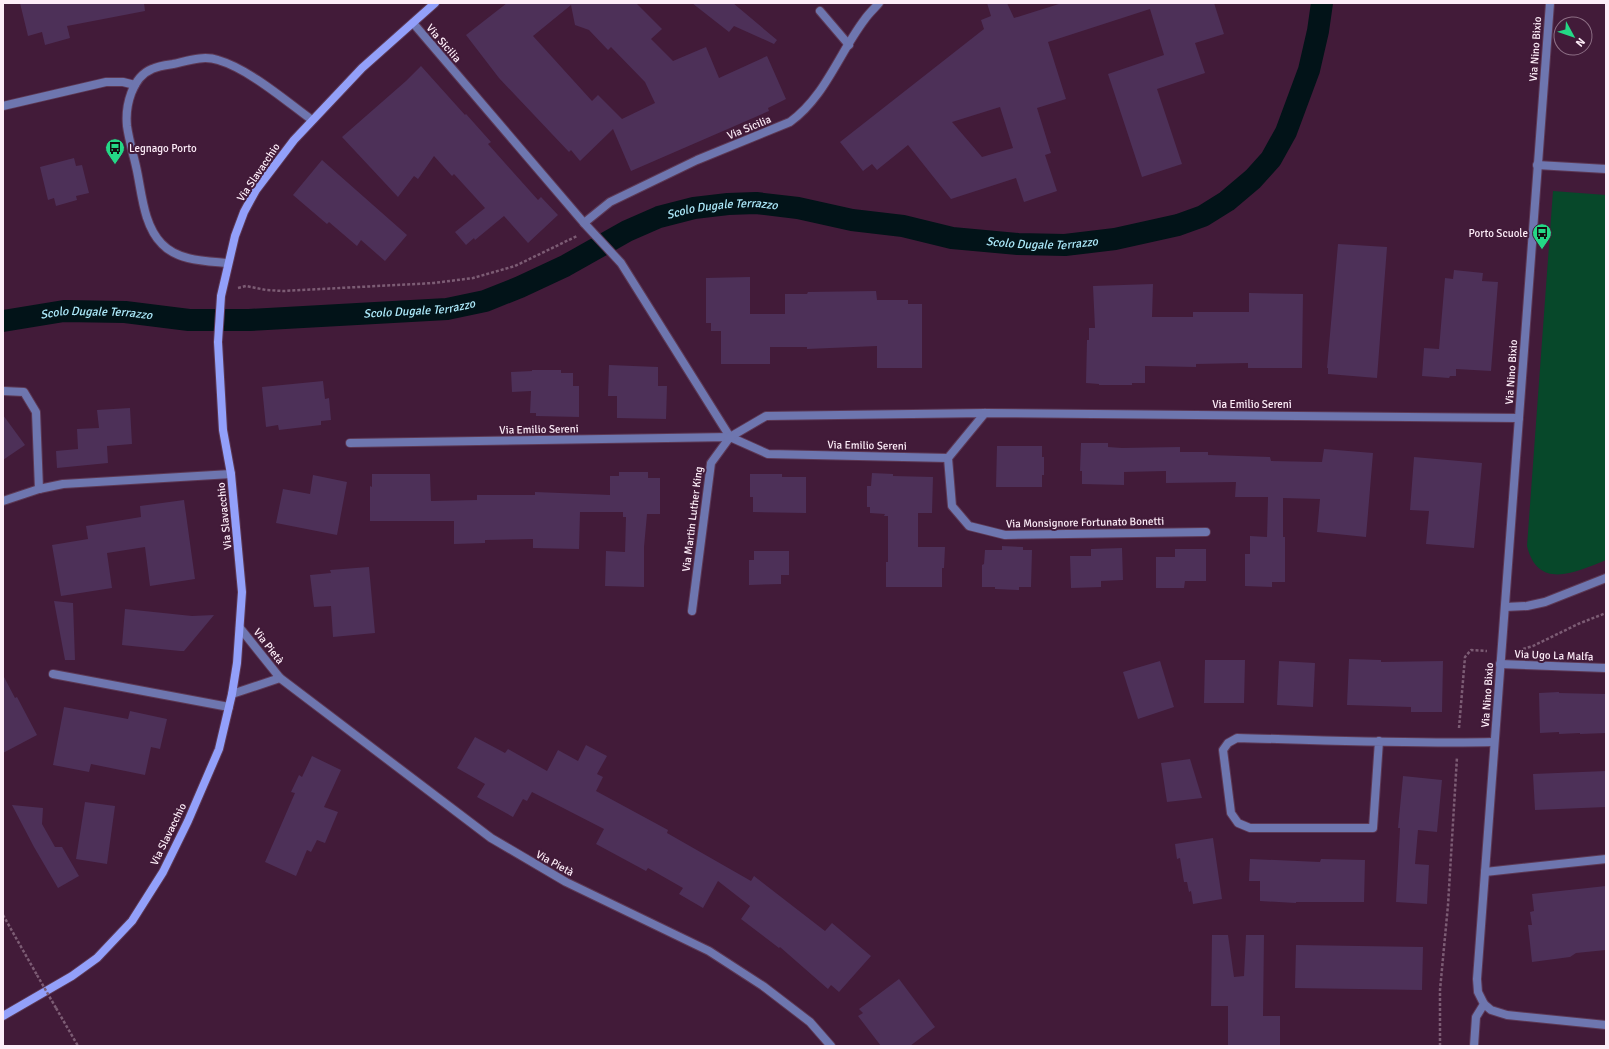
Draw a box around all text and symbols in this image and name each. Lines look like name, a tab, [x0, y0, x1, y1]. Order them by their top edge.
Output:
street label: Via Nino Bixio	[1527, 16, 1544, 82]
north arrow	[1553, 16, 1593, 56]
street label: Via Sicilia	[423, 22, 464, 65]
text: N	[1573, 35, 1588, 49]
street label: Via Sicilia	[725, 113, 774, 142]
bus stop icon: Legnago Porto	[104, 137, 126, 165]
street label: Via Slavacchio	[234, 140, 283, 204]
place label: Legnago Porto	[129, 142, 197, 155]
water label: Scolo Dugale Terrazzo	[665, 196, 779, 223]
bus stop icon: Porto Scuole	[1531, 222, 1553, 250]
place label: Porto Scuole	[1469, 227, 1528, 240]
water label: Scolo Dugale Terrazzo	[985, 234, 1100, 253]
water label: Scolo Dugale Terrazzo	[363, 296, 477, 322]
water label: Scolo Dugale Terrazzo	[39, 304, 154, 323]
street label: Via Nino Bixio	[1503, 339, 1520, 405]
street label: Via Emilio Sereni	[1212, 398, 1292, 411]
street label: Via Emilio Sereni	[499, 422, 579, 437]
street label: Via Emilio Sereni	[827, 438, 907, 453]
street label: Via Martin Luther King	[680, 465, 705, 572]
street label: Via Slavacchio	[214, 481, 234, 550]
street label: Via Monsignore Fortunato Bonetti	[1006, 515, 1164, 530]
street label: Via Pietà	[251, 626, 287, 667]
street label: Via Ugo La Malfa	[1514, 648, 1594, 663]
street label: Via Nino Bixio	[1479, 662, 1496, 728]
street label: Via Slavacchio	[148, 801, 189, 867]
street label: Via Pietà	[533, 848, 576, 879]

